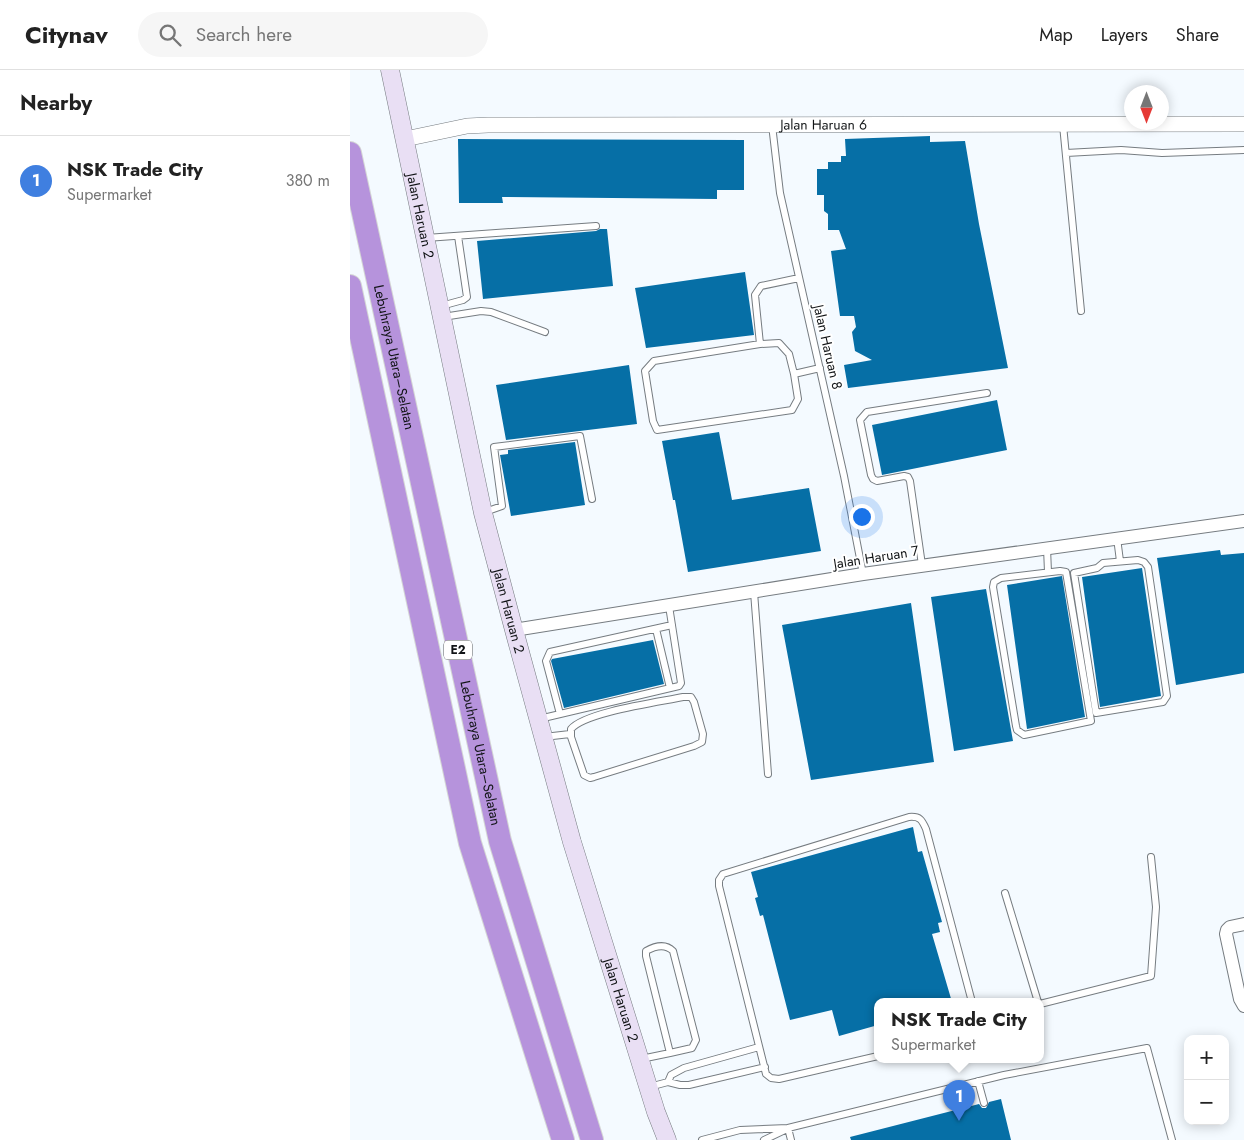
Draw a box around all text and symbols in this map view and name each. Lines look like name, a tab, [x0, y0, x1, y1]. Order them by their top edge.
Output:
search box	[138, 12, 488, 57]
text: Citynav	[25, 17, 108, 52]
icon: search	[156, 21, 184, 49]
text: Search here	[196, 21, 292, 48]
text: Map	[1039, 22, 1073, 48]
text: Layers	[1101, 22, 1148, 48]
text: Share	[1176, 22, 1219, 48]
north arrow	[1124, 85, 1169, 130]
text: Nearby	[20, 88, 92, 118]
street label: Jalan Haruan 6	[778, 114, 867, 135]
text: NSK Trade City	[67, 156, 203, 183]
text: 1	[32, 169, 40, 192]
text: 380 m	[286, 169, 330, 192]
street label: Jalan Haruan 2	[401, 169, 439, 260]
text: Supermarket	[67, 183, 152, 206]
street label: Lebuhraya Utara–Selatan	[369, 283, 420, 432]
street label: Jalan Haruan 8	[808, 301, 847, 391]
your location	[849, 504, 875, 530]
street label: Jalan Haruan 7	[830, 540, 921, 574]
street label: Jalan Haruan 2	[488, 565, 530, 656]
road number: E2	[444, 640, 472, 660]
street label: Lebuhraya Utara–Selatan	[455, 678, 506, 827]
street label: Jalan Haruan 2	[598, 954, 644, 1044]
popup	[874, 998, 1044, 1063]
text: NSK Trade City	[891, 1006, 1027, 1033]
text: Supermarket	[891, 1033, 976, 1056]
map controls	[1184, 1035, 1229, 1125]
button: +	[1184, 1035, 1229, 1080]
pin: 1	[943, 1080, 975, 1121]
button: −	[1184, 1080, 1229, 1125]

